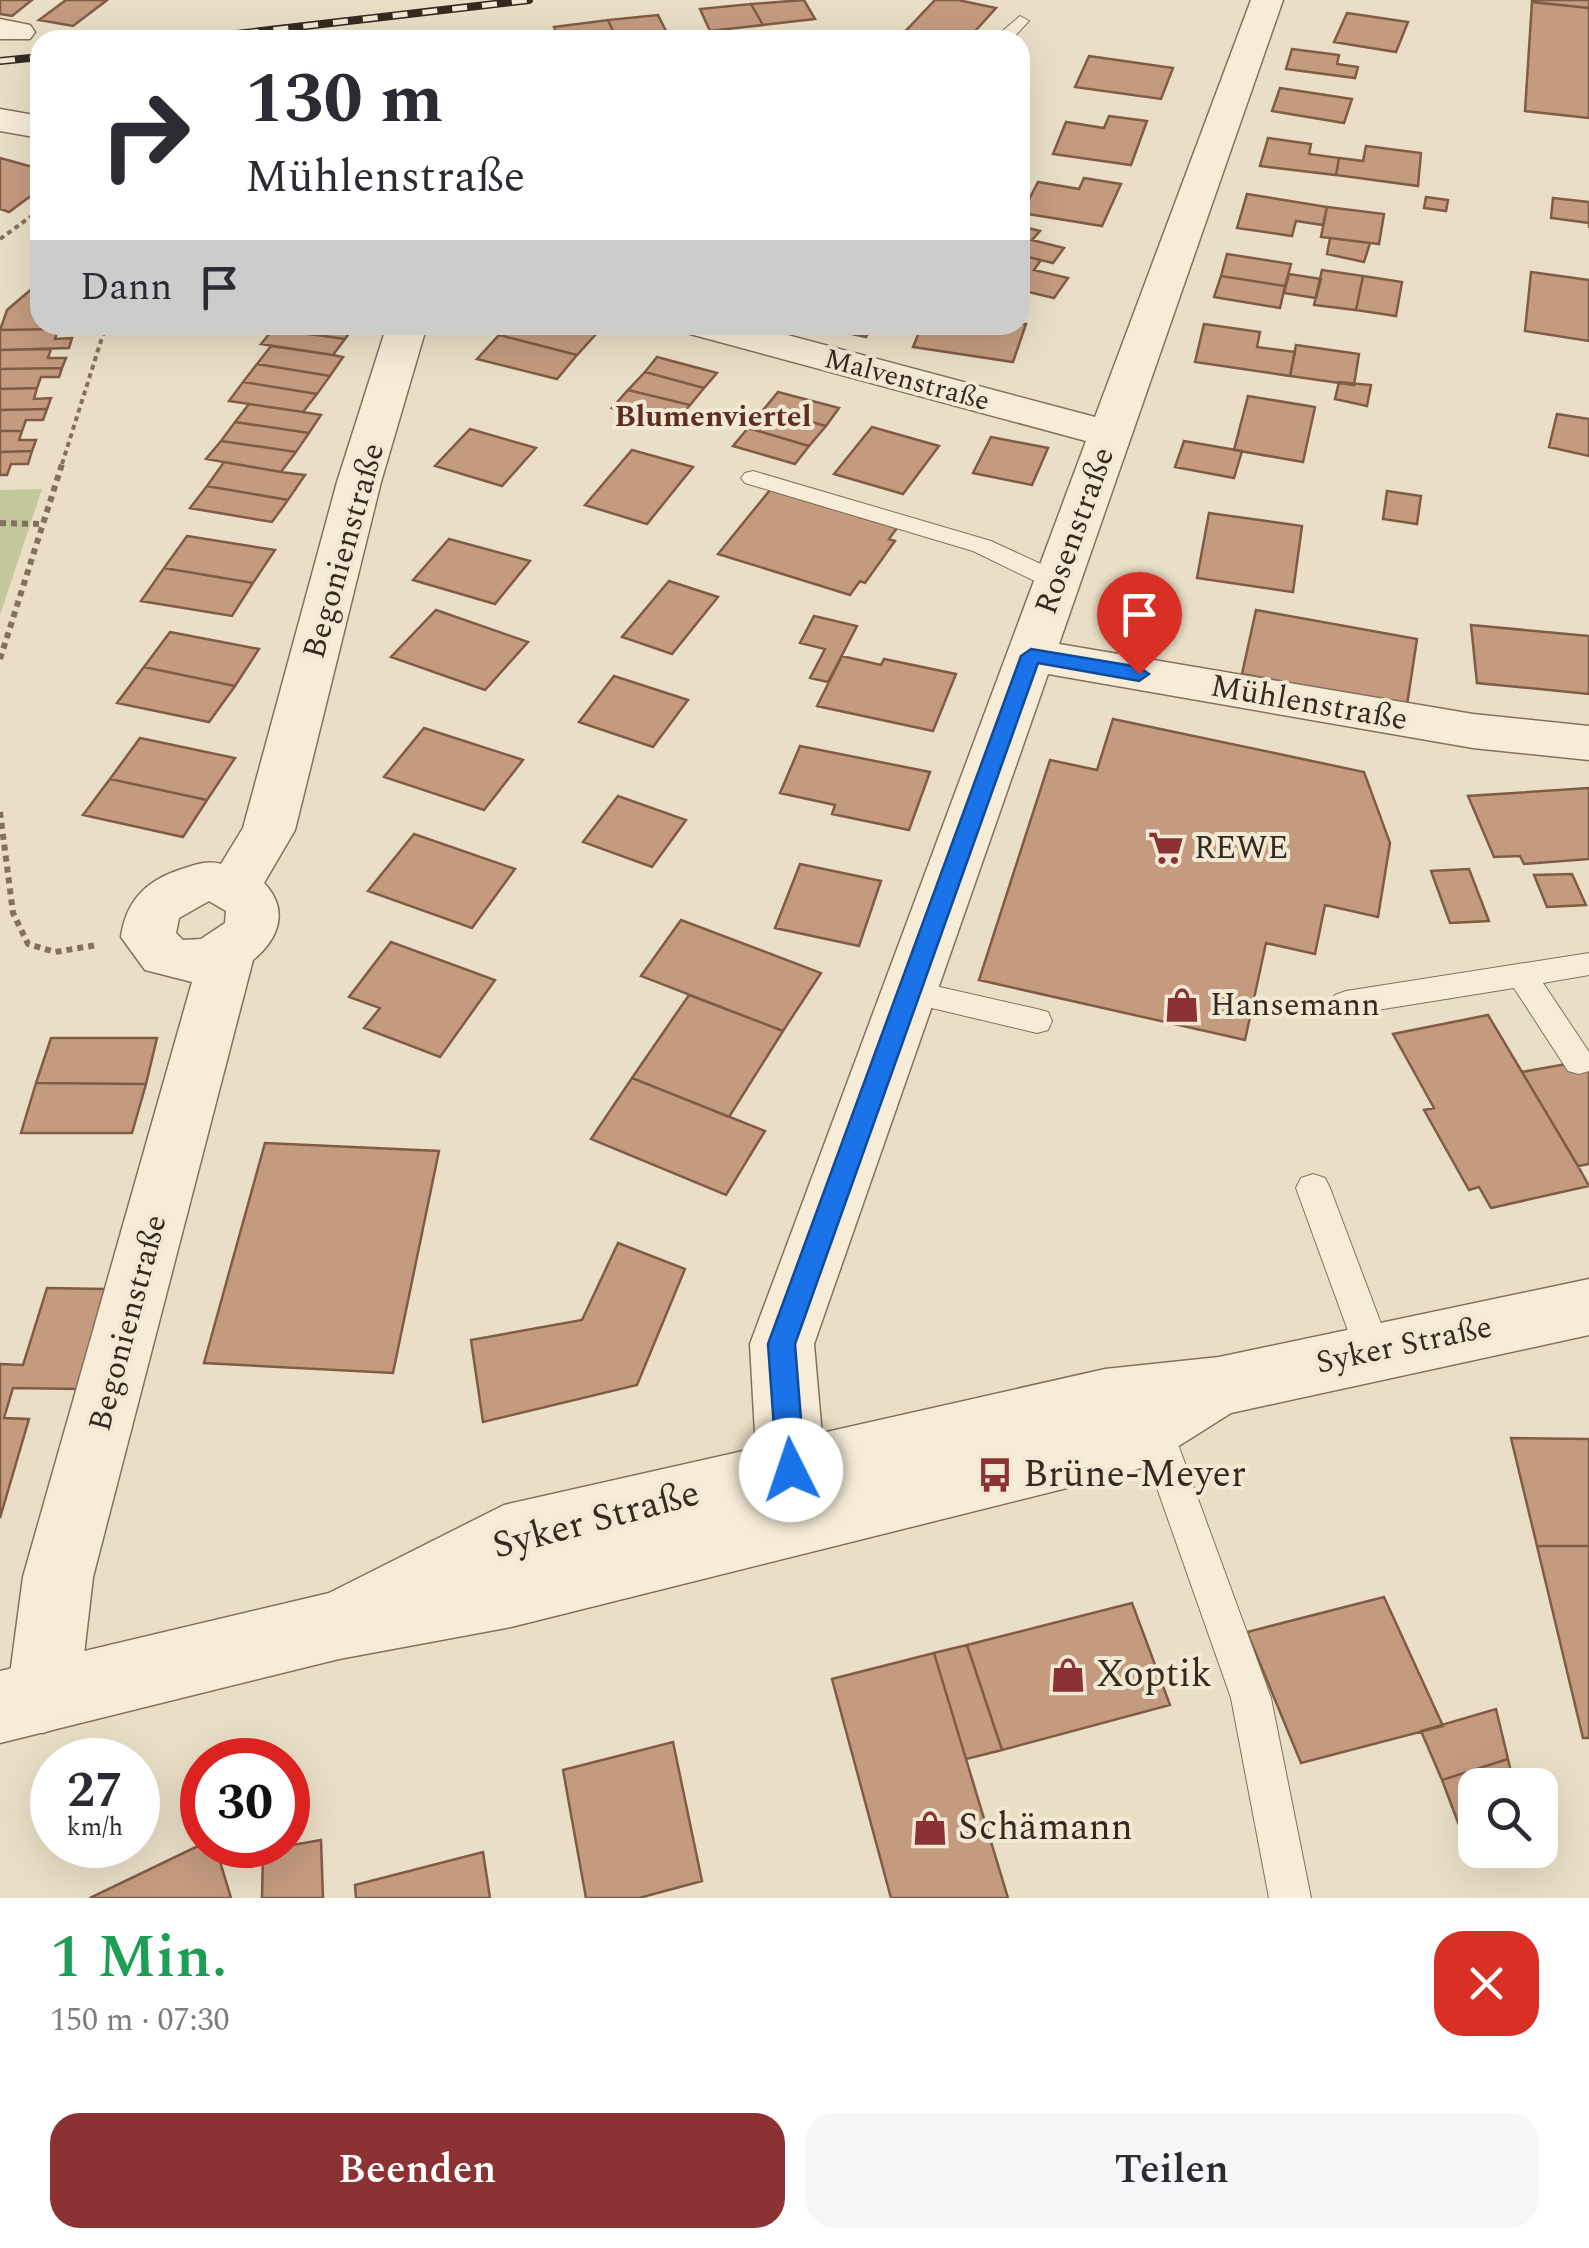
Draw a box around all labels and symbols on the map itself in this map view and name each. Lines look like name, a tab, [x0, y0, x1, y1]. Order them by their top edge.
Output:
street label: Malvenstraße	[820, 337, 994, 423]
district label: Blumenviertel	[614, 394, 812, 440]
street label: Begonienstraße	[290, 437, 398, 665]
street label: Rosenstraße	[1022, 440, 1128, 622]
pin	[1097, 572, 1182, 675]
street label: Mühlenstraße	[1207, 662, 1411, 744]
place label: REWE	[1194, 824, 1288, 873]
supermarket icon: REWE	[1147, 829, 1185, 867]
place label: Hansemann	[1210, 981, 1380, 1030]
shop icon: Hansemann	[1163, 986, 1201, 1024]
street label: Begonienstraße	[76, 1209, 180, 1437]
street label: Syker Straße	[1311, 1302, 1497, 1388]
position arrow	[739, 1418, 843, 1522]
place label: Brüne-Meyer	[1023, 1446, 1246, 1504]
bus stop icon: Brüne-Meyer	[976, 1456, 1014, 1494]
street label: Syker Straße	[486, 1465, 706, 1575]
place label: Xoptik	[1096, 1646, 1212, 1704]
shop icon: Xoptik	[1049, 1656, 1087, 1694]
speed limit sign: 30	[180, 1738, 310, 1868]
place label: Schämann	[958, 1799, 1133, 1857]
shop icon: Schämann	[911, 1809, 949, 1847]

